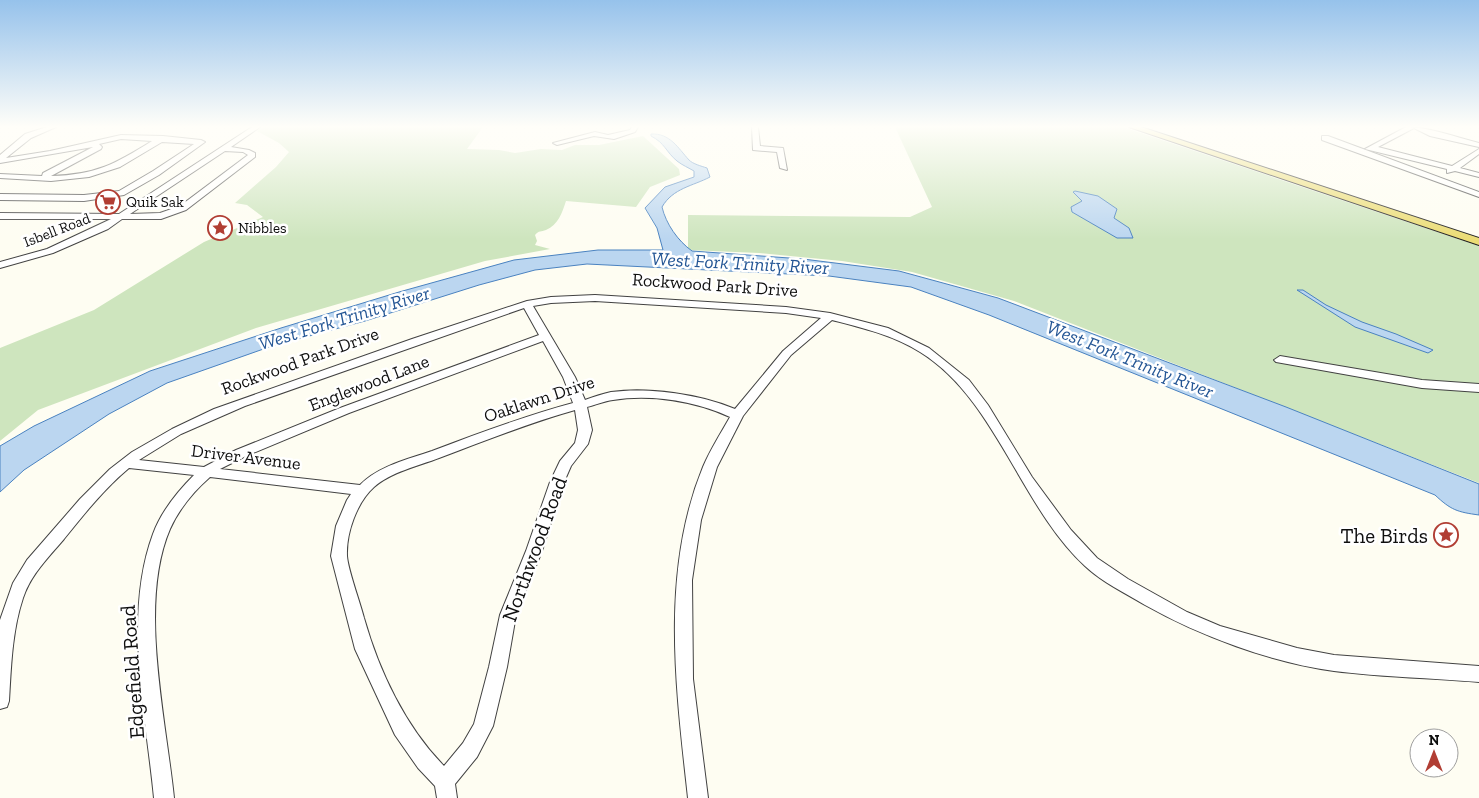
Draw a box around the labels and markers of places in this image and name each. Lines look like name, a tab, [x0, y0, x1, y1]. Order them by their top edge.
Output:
supermarket icon: Quik Sak	[95, 189, 121, 215]
place label: Quik Sak	[126, 193, 184, 211]
place icon: Nibbles	[207, 215, 233, 241]
place label: Nibbles	[238, 219, 287, 237]
place icon: The Birds	[1433, 522, 1459, 548]
place label: The Birds	[1340, 523, 1428, 548]

